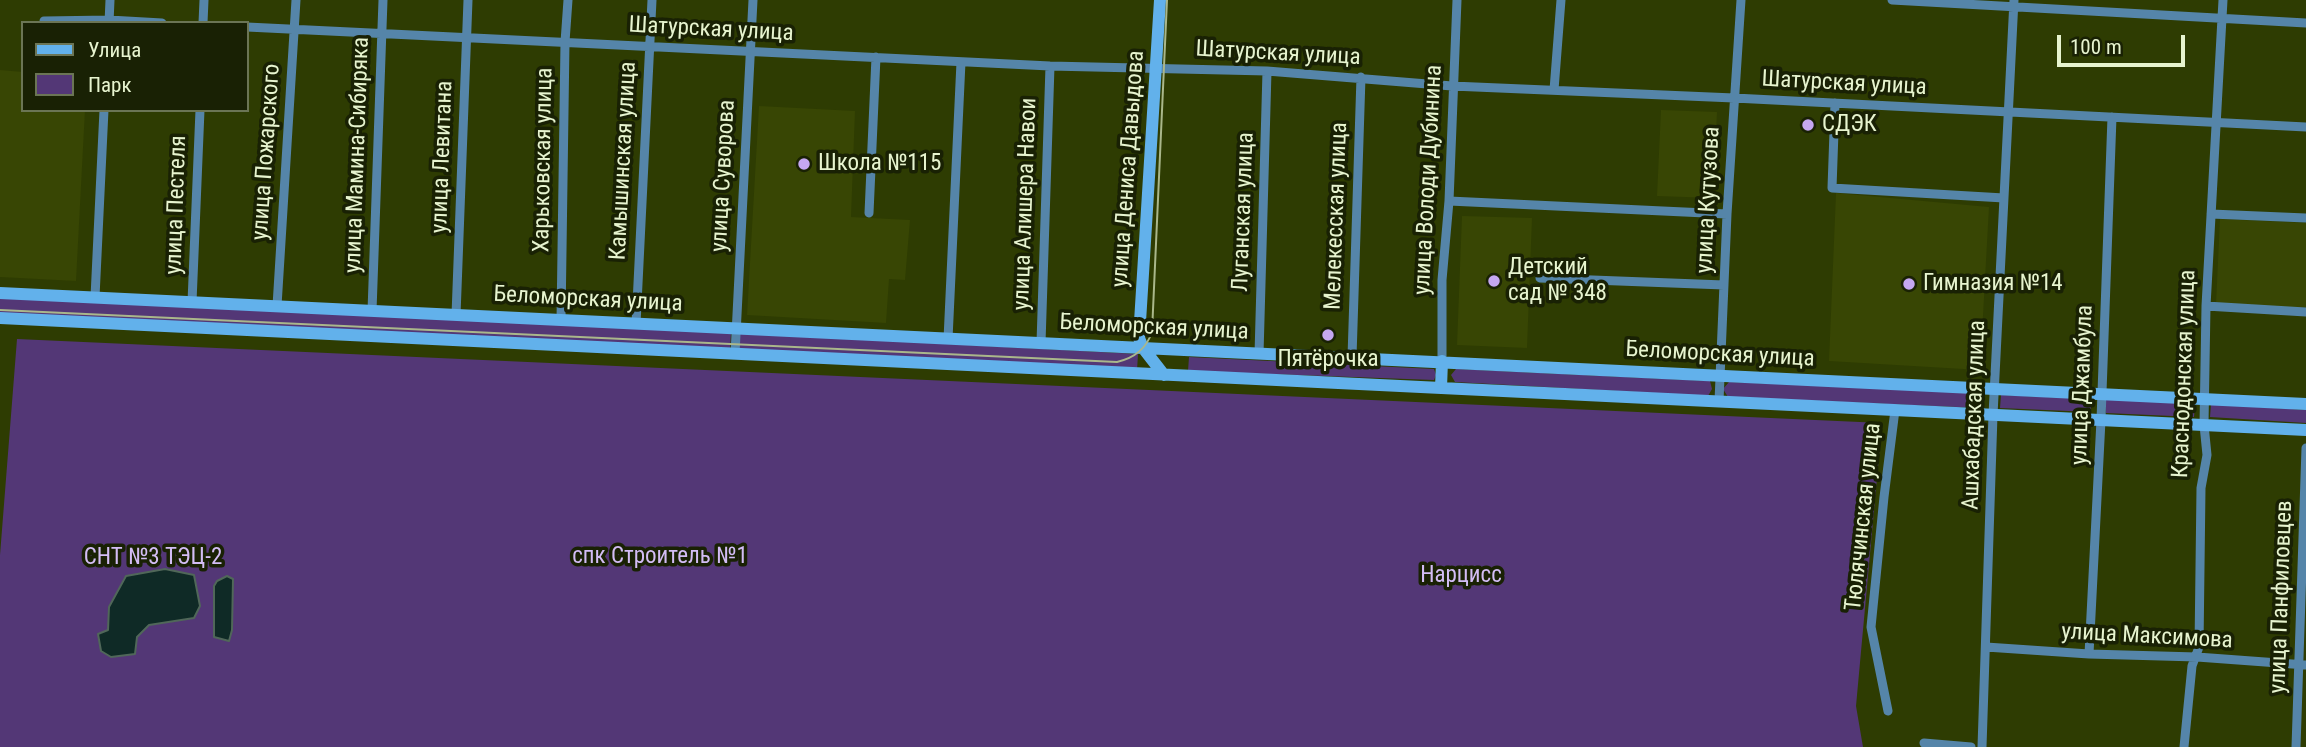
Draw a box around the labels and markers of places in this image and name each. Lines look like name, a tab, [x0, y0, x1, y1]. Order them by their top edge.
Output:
place label: СДЭК	[1822, 111, 1877, 139]
marker: СДЭК	[1800, 117, 1816, 133]
place label: Школа №115	[818, 150, 941, 178]
marker: Школа №115	[796, 156, 812, 172]
place label: Детский сад № 348	[1508, 254, 1607, 308]
place label: Гимназия №14	[1923, 270, 2063, 298]
marker: Детский сад № 348	[1486, 273, 1502, 289]
marker: Гимназия №14	[1901, 276, 1917, 292]
marker: Пятёрочка	[1320, 327, 1336, 343]
place label: Пятёрочка	[1277, 346, 1379, 374]

